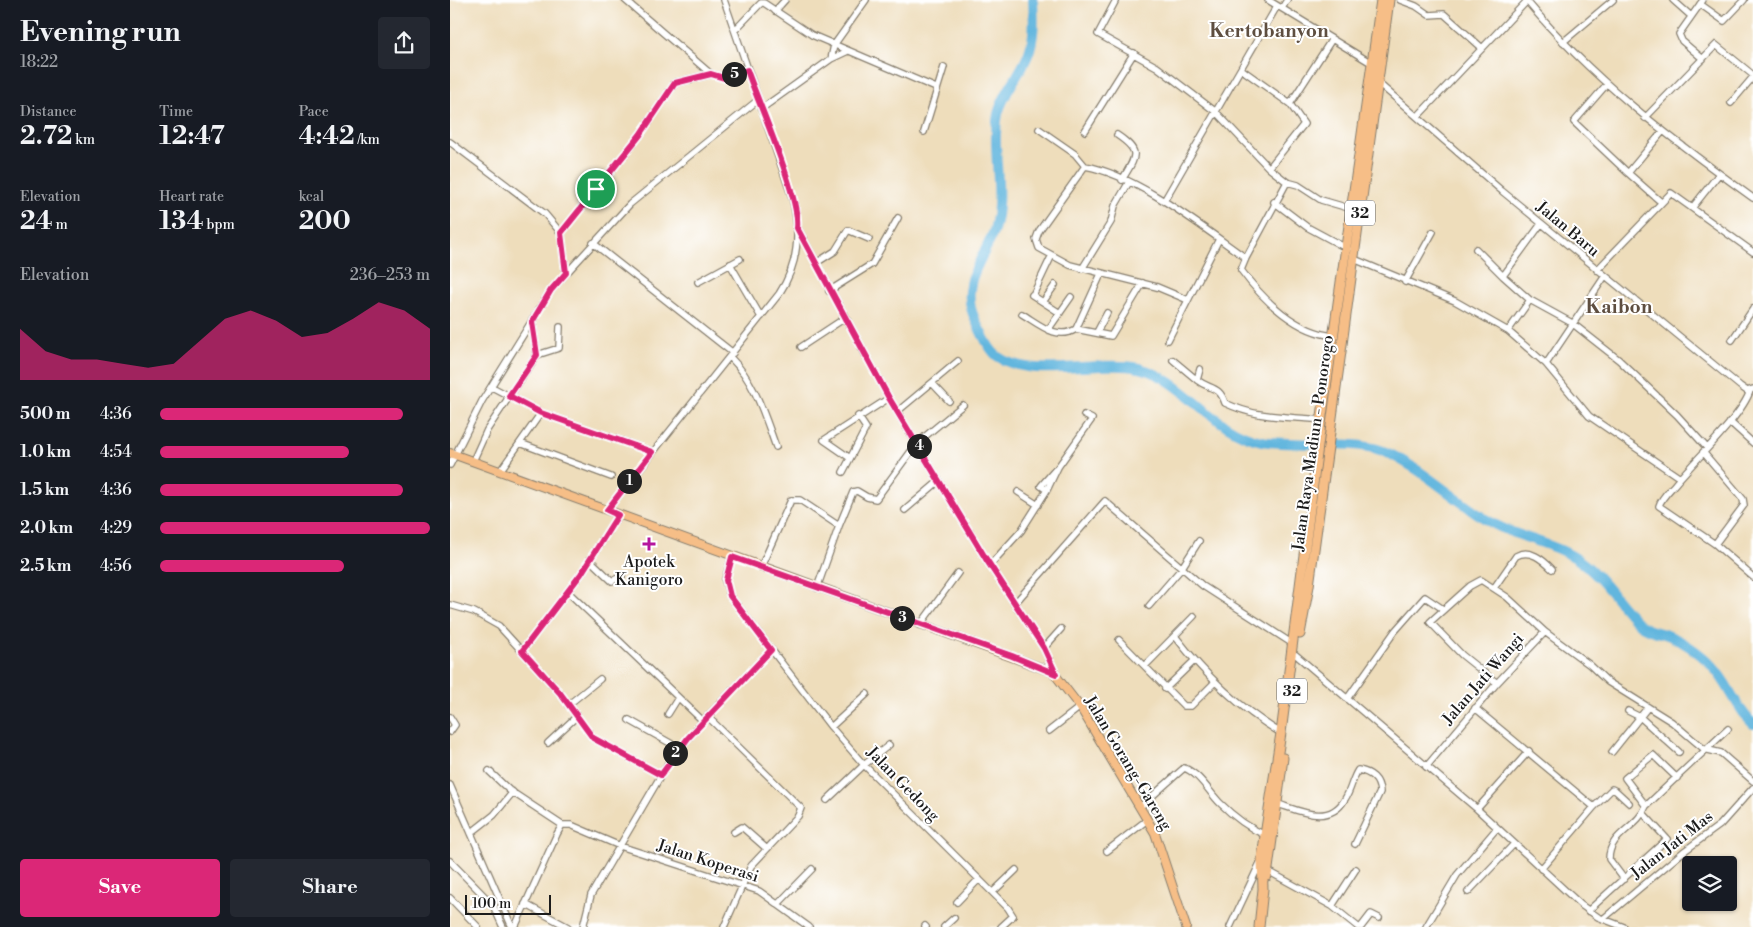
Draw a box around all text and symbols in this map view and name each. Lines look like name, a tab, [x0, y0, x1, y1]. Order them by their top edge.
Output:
text: Evening run	[20, 15, 181, 50]
button: share	[378, 17, 430, 69]
district label: Kertobanyon	[1209, 19, 1329, 43]
text: 18:22	[20, 52, 58, 72]
pin: 5	[722, 62, 746, 86]
text: 5	[730, 65, 739, 83]
text: Distance	[20, 103, 77, 121]
text: Time	[159, 103, 193, 121]
text: Pace	[299, 103, 329, 121]
text: 2.72	[20, 121, 72, 152]
text: 12:47	[159, 121, 225, 152]
text: 4:42	[299, 121, 355, 152]
text: km	[72, 131, 95, 149]
text: /km	[355, 131, 380, 149]
pin	[575, 168, 617, 210]
icon: arrive	[582, 175, 610, 203]
text: Elevation	[20, 188, 81, 206]
text: Heart rate	[159, 188, 224, 206]
text: kcal	[299, 188, 324, 206]
street label: Jalan Baru	[1532, 196, 1604, 261]
road number: 32	[1345, 200, 1375, 226]
text: 24	[20, 206, 53, 237]
text: 134	[159, 206, 204, 237]
text: 200	[299, 206, 351, 237]
text: m	[53, 216, 68, 234]
text: bpm	[204, 216, 235, 234]
text: Elevation	[20, 265, 89, 285]
text: 236–253 m	[350, 265, 430, 285]
district label: Kaibon	[1586, 295, 1653, 319]
street label: Jalan Raya Madiun - Ponorogo	[1288, 334, 1338, 553]
text: 500 m	[20, 404, 70, 424]
text: 4:36	[100, 404, 132, 424]
pin: 4	[906, 434, 932, 458]
text: 4	[915, 437, 924, 455]
text: 1.0 km	[20, 442, 71, 462]
text: 4:54	[100, 442, 132, 462]
pin: 1	[616, 468, 642, 494]
text: 1	[626, 472, 633, 490]
text: 1.5 km	[20, 480, 69, 500]
text: 4:36	[100, 480, 132, 500]
text: 2.0 km	[20, 518, 73, 538]
text: 4:29	[100, 518, 132, 538]
marker: Apotek Kanigoro	[643, 538, 655, 550]
place label: Apotek Kanigoro	[615, 552, 683, 590]
text: 2.5 km	[20, 556, 71, 576]
text: 4:56	[100, 556, 132, 576]
pin: 3	[890, 606, 914, 630]
text: 3	[898, 609, 907, 627]
street label: Jalan Jati Wangi	[1437, 629, 1528, 729]
road number: 32	[1277, 678, 1307, 704]
street label: Jalan Gorang-Gareng	[1079, 691, 1176, 834]
pin: 2	[662, 740, 688, 766]
street label: Jalan Gedong	[862, 742, 944, 826]
text: 2	[671, 744, 680, 762]
street label: Jalan Jati Mas	[1626, 807, 1717, 884]
street label: Jalan Koperasi	[654, 835, 761, 887]
map controls	[1682, 856, 1737, 911]
button: layers	[1682, 856, 1737, 911]
button: Save	[20, 859, 220, 917]
button: Share	[230, 859, 430, 917]
scale bar	[465, 892, 551, 915]
text: 100 m	[472, 895, 511, 913]

